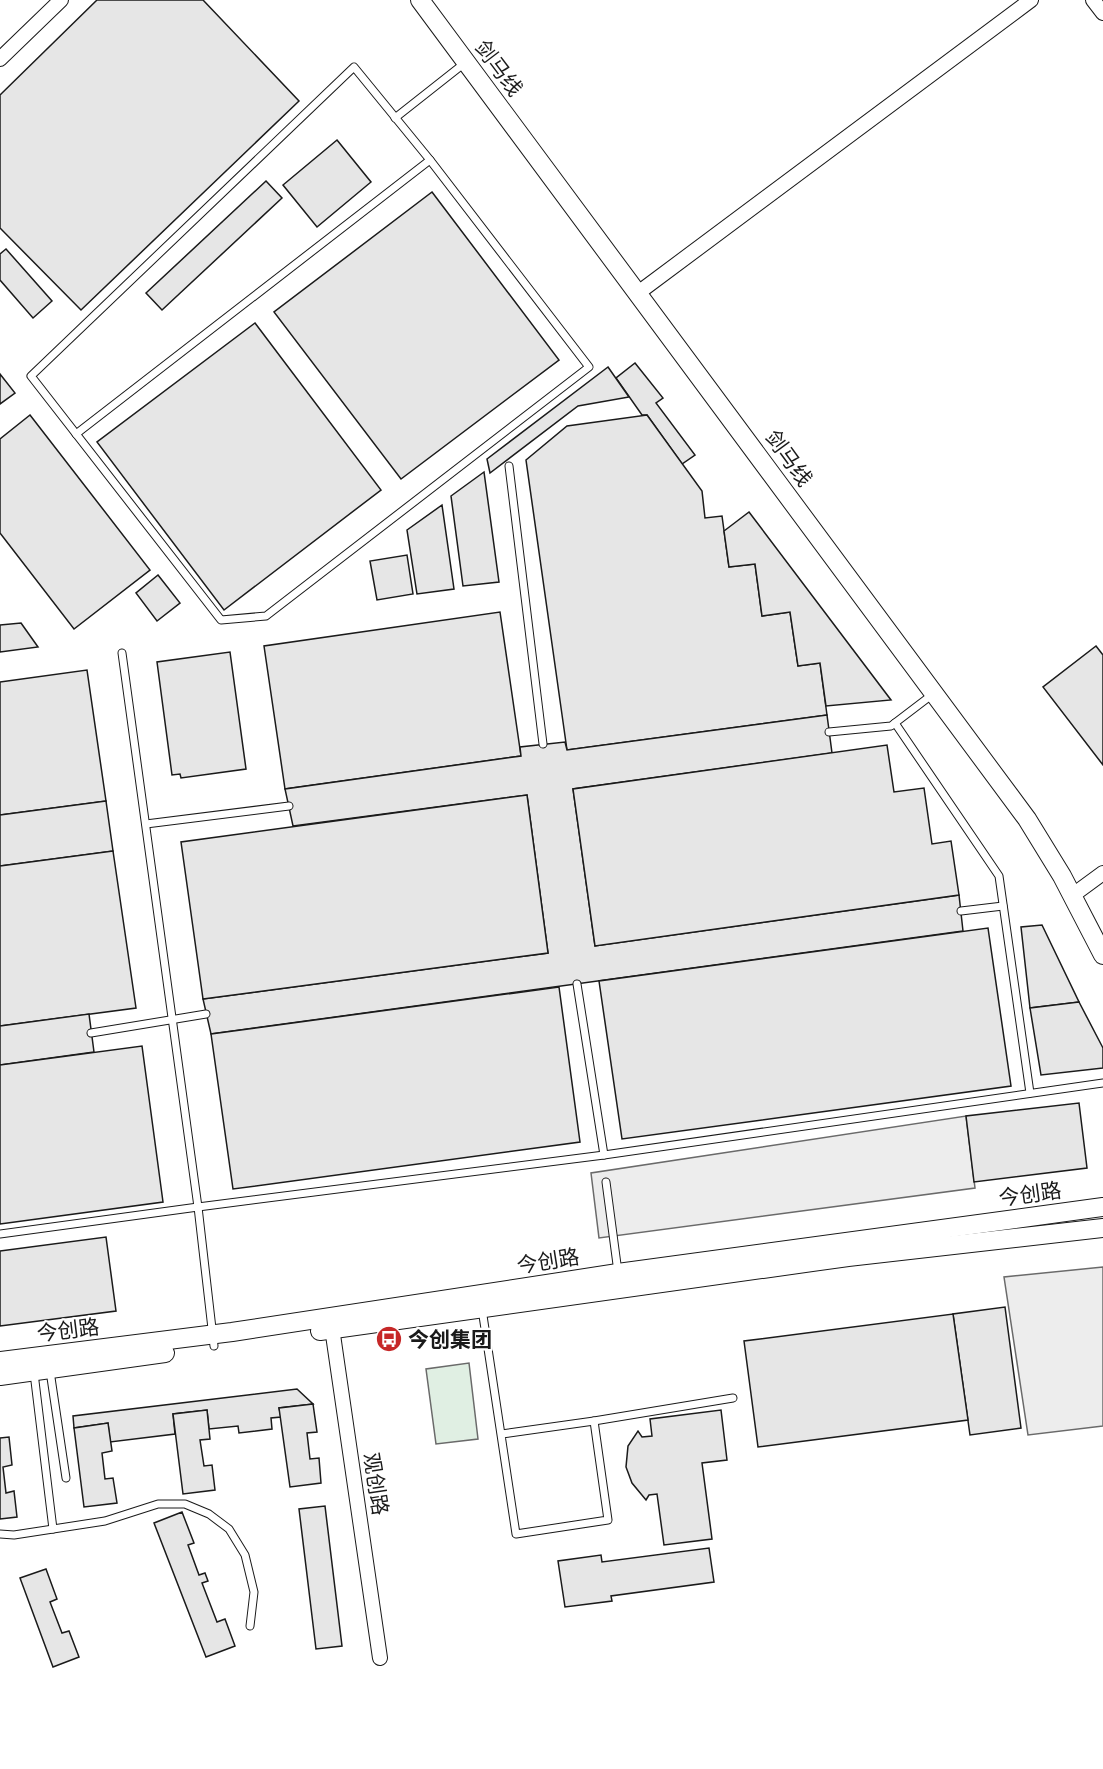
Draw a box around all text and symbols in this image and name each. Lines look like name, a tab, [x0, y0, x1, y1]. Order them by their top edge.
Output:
street label: 剑马线	[469, 35, 529, 101]
street label: 剑马线	[760, 425, 818, 491]
street label: 今创路	[997, 1176, 1063, 1212]
street label: 今创路	[515, 1243, 581, 1279]
street label: 今创路	[35, 1313, 101, 1347]
bus stop icon: 今创集团	[374, 1324, 404, 1354]
place label: 今创集团	[408, 1326, 492, 1353]
street label: 观创路	[358, 1451, 394, 1517]

